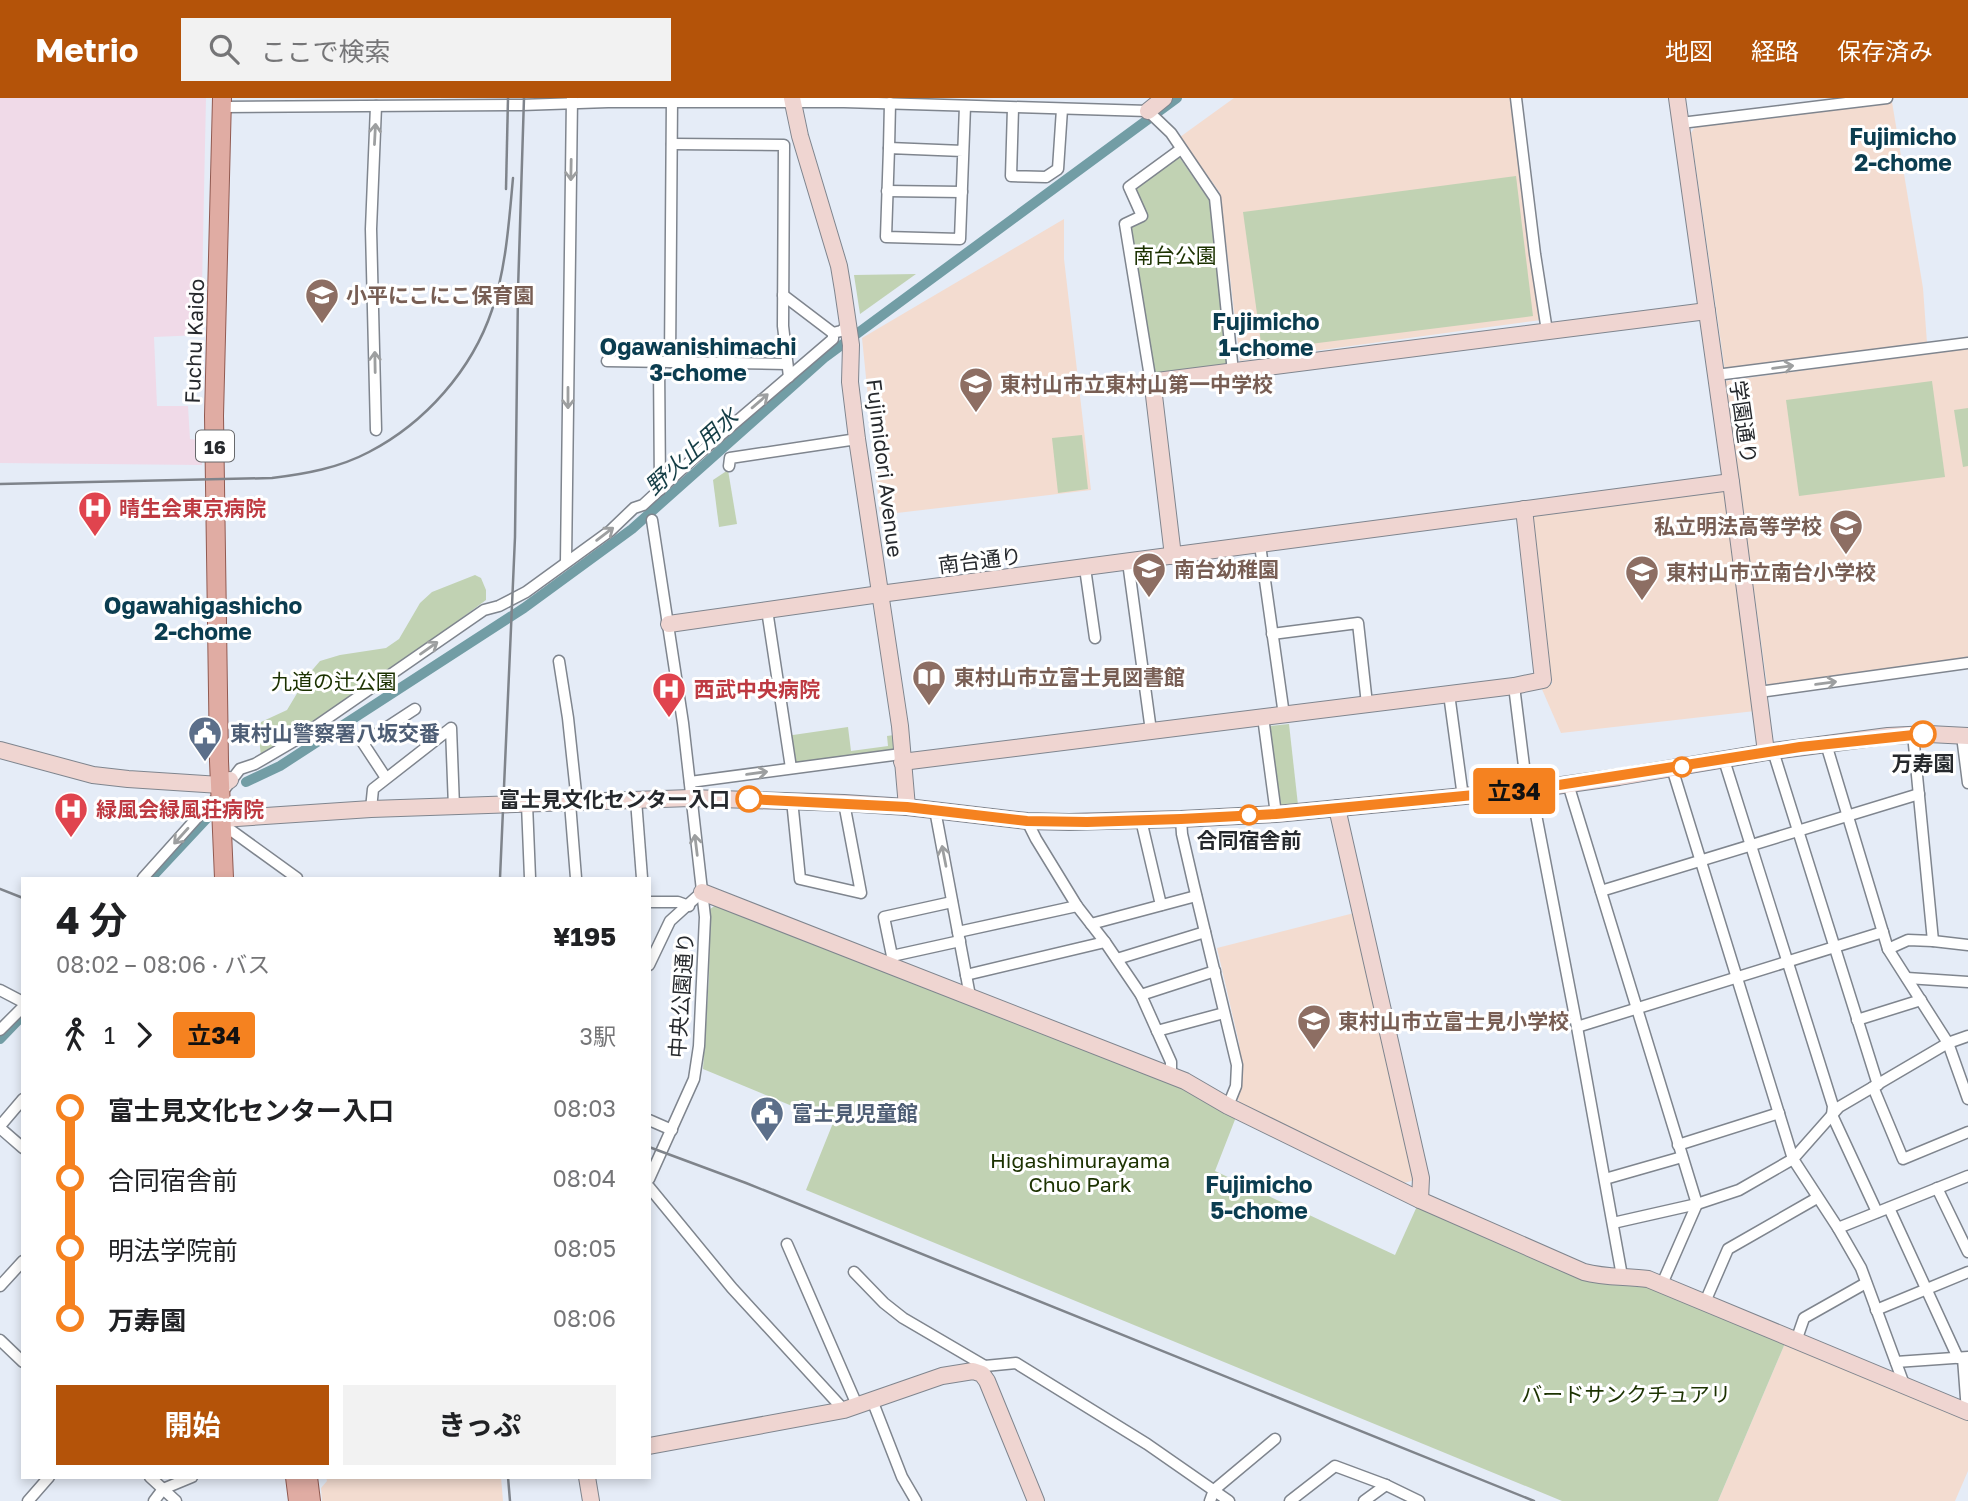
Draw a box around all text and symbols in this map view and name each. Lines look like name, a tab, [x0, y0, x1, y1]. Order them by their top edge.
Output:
search box	[181, 18, 671, 81]
text: Metrio	[35, 30, 139, 69]
icon: search	[205, 30, 243, 68]
text: ここで検索	[261, 36, 391, 67]
text: 地図	[1665, 36, 1713, 65]
text: 経路	[1751, 36, 1799, 65]
text: 保存済み	[1837, 36, 1933, 65]
district label: Fujimicho 2-chome	[1849, 122, 1957, 176]
one-way arrow	[368, 123, 381, 146]
one-way arrow	[564, 158, 578, 181]
park label: 南台公園	[1133, 242, 1217, 268]
school or university icon: 小平にこにこ保育園	[303, 276, 341, 325]
street label: Fuchu Kaido	[179, 278, 209, 404]
place label: 小平にこにこ保育園	[346, 282, 534, 308]
district label: Fujimicho 1-chome	[1212, 307, 1320, 361]
district label: Ogawanishimachi 3-chome	[599, 332, 797, 386]
one-way arrow	[368, 350, 382, 373]
one-way arrow	[1772, 360, 1794, 373]
school or university icon: 東村山市立東村山第一中学校	[957, 365, 995, 414]
place label: 東村山市立東村山第一中学校	[1000, 371, 1273, 397]
street label: Fujimidori Avenue	[861, 377, 909, 559]
street label: 学園通り	[1725, 379, 1763, 465]
one-way arrow	[561, 386, 575, 409]
one-way arrow	[751, 393, 769, 409]
water label: 野火止用水	[639, 400, 745, 500]
road number: 16	[196, 430, 234, 462]
hospital icon: 晴生会東京病院	[76, 489, 114, 538]
place label: 晴生会東京病院	[119, 495, 266, 521]
school or university icon: 私立明法高等学校	[1827, 507, 1865, 556]
place label: 私立明法高等学校	[1654, 513, 1822, 539]
one-way arrow	[595, 526, 614, 541]
street label: 南台通り	[937, 542, 1023, 578]
school or university icon: 南台幼稚園	[1130, 550, 1168, 599]
school or university icon: 東村山市立南台小学校	[1623, 553, 1661, 602]
place label: 南台幼稚園	[1174, 556, 1279, 582]
place label: 東村山市立南台小学校	[1666, 559, 1876, 585]
district label: Ogawahigashicho 2-chome	[104, 591, 302, 645]
one-way arrow	[419, 641, 438, 655]
library icon: 東村山市立富士見図書館	[910, 658, 948, 707]
place label: 東村山市立富士見図書館	[954, 664, 1185, 690]
park label: 九道の辻公園	[271, 668, 397, 694]
hospital icon: 西武中央病院	[650, 670, 688, 719]
place label: 西武中央病院	[694, 676, 820, 702]
one-way arrow	[1814, 676, 1837, 689]
public building icon: 東村山警察署八坂交番	[186, 714, 224, 763]
place label: 東村山警察署八坂交番	[230, 720, 440, 746]
marker: 万寿園	[1910, 721, 1936, 747]
place label: 万寿園	[1892, 750, 1955, 776]
unlabelled marker	[1672, 757, 1692, 777]
one-way arrow	[745, 766, 768, 779]
line badge: 立34	[1474, 768, 1554, 814]
text: 立34	[1487, 776, 1541, 805]
place label: 富士見文化センター入口	[499, 786, 730, 812]
marker: 富士見文化センター入口	[736, 786, 762, 812]
hospital icon: 緑風会緑風荘病院	[52, 790, 90, 839]
place label: 緑風会緑風荘病院	[96, 796, 264, 822]
marker: 合同宿舎前	[1239, 805, 1259, 825]
one-way arrow	[173, 827, 189, 845]
place label: 合同宿舎前	[1197, 827, 1302, 853]
one-way arrow	[689, 834, 702, 857]
one-way arrow	[937, 845, 950, 868]
text: 4 分	[56, 897, 127, 942]
text: ¥195	[553, 921, 616, 952]
street label: 中央公園通り	[664, 931, 698, 1059]
text: 08:02 – 08:06 · バス	[56, 950, 270, 978]
school or university icon: 東村山市立富士見小学校	[1295, 1002, 1333, 1051]
place label: 東村山市立富士見小学校	[1338, 1008, 1569, 1034]
icon: walk	[56, 1016, 94, 1054]
icon: forward	[125, 1016, 163, 1054]
text: 立34	[187, 1020, 241, 1049]
text: 1	[104, 1021, 115, 1049]
text: 3駅	[580, 1022, 616, 1050]
text: 08:03	[553, 1094, 616, 1122]
public building icon: 富士見児童館	[748, 1094, 786, 1143]
text: 富士見文化センター入口	[108, 1095, 394, 1126]
place label: 富士見児童館	[792, 1100, 918, 1126]
park label: Higashimurayama Chuo Park	[990, 1147, 1170, 1197]
text: 08:04	[553, 1164, 616, 1192]
text: 合同宿舎前	[108, 1165, 238, 1196]
district label: Fujimicho 5-chome	[1205, 1170, 1313, 1224]
text: 08:05	[553, 1234, 616, 1262]
text: 明法学院前	[108, 1235, 238, 1266]
text: 08:06	[553, 1304, 616, 1332]
text: 万寿園	[108, 1305, 186, 1336]
park label: バードサンクチュアリ	[1521, 1381, 1731, 1407]
button: 開始	[56, 1385, 329, 1465]
button: きっぷ	[343, 1385, 616, 1465]

